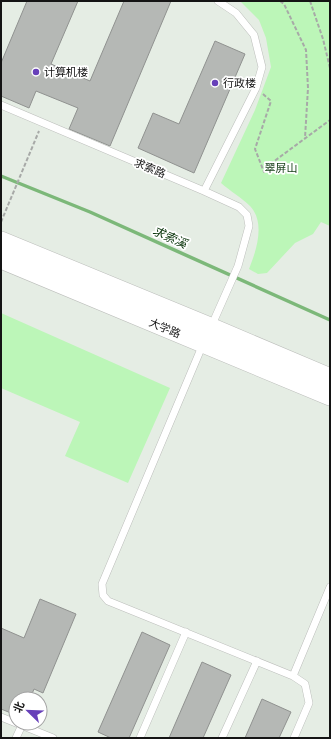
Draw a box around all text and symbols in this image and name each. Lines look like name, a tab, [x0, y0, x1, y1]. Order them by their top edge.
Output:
place label: 计算机楼	[44, 65, 88, 79]
marker: 计算机楼	[31, 67, 41, 77]
place label: 行政楼	[223, 76, 256, 90]
marker: 行政楼	[210, 78, 220, 88]
street label: 求索路	[132, 155, 168, 181]
park label: 翠屏山	[265, 161, 298, 175]
water label: 求索溪	[150, 223, 191, 252]
street label: 大学路	[147, 315, 183, 341]
north arrow	[8, 691, 48, 731]
text: 北	[10, 699, 27, 715]

